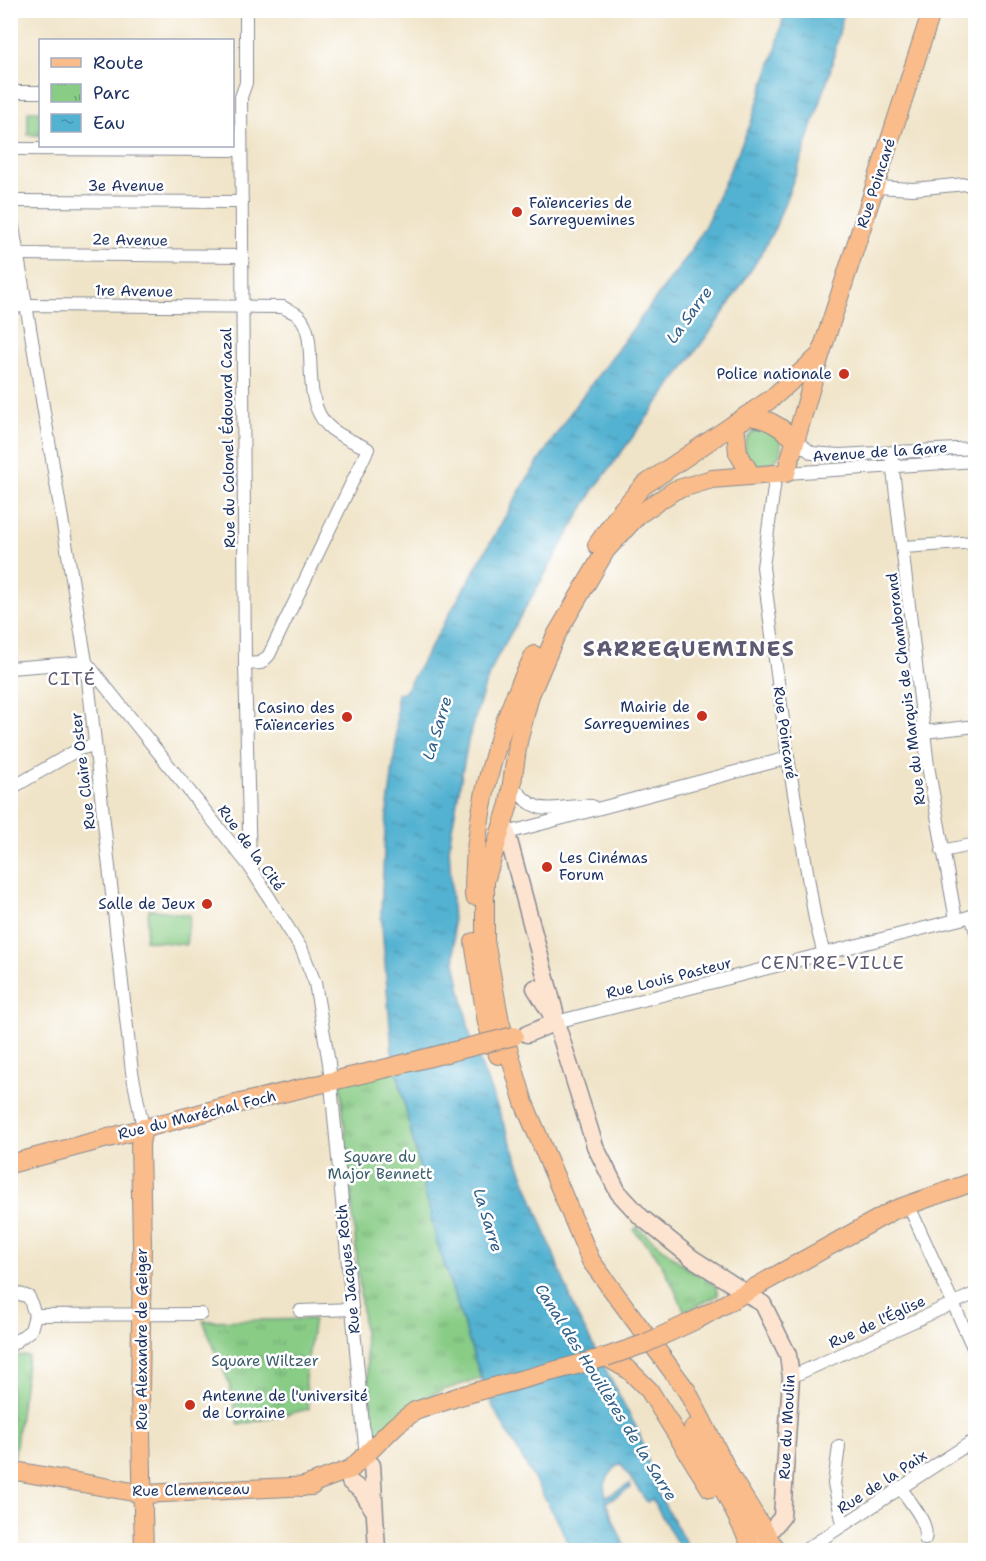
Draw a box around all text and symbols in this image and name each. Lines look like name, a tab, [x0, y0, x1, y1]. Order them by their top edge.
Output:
legend	[39, 39, 234, 147]
text: Route	[93, 51, 144, 75]
text: Parc	[93, 81, 130, 105]
text: Eau	[93, 111, 125, 135]
street label: Rue Poincaré	[852, 135, 900, 231]
street label: 3e Avenue	[88, 176, 164, 196]
place label: Faïenceries de Sarreguemines	[529, 193, 635, 230]
marker: Faïenceries de Sarreguemines	[510, 205, 524, 219]
street label: 2e Avenue	[92, 229, 168, 251]
street label: 1re Avenue	[95, 280, 173, 302]
water label: La Sarre	[661, 282, 717, 348]
street label: Rue du Colonel Édouard Cazal	[215, 327, 240, 548]
place label: Police nationale	[717, 364, 832, 384]
marker: Police nationale	[837, 367, 851, 381]
street label: Avenue de la Gare	[812, 437, 948, 467]
street label: Rue du Marquis de Chamborand	[882, 571, 930, 806]
district label: SARREGUEMINES	[583, 635, 795, 663]
district label: CITÉ	[48, 667, 96, 691]
street label: Rue Poincaré	[769, 685, 801, 781]
water label: La Sarre	[417, 694, 457, 762]
place label: Mairie de Sarreguemines	[584, 697, 690, 734]
place label: Casino des Faïenceries	[255, 698, 335, 735]
marker: Mairie de Sarreguemines	[695, 709, 709, 723]
marker: Casino des Faïenceries	[340, 710, 354, 724]
street label: Rue Claire Oster	[66, 711, 100, 831]
street label: Rue de la Cité	[213, 801, 289, 895]
place label: Les Cinémas Forum	[559, 848, 648, 885]
marker: Les Cinémas Forum	[540, 860, 554, 874]
place label: Salle de Jeux	[98, 894, 195, 914]
marker: Salle de Jeux	[200, 897, 214, 911]
district label: CENTRE-VILLE	[761, 951, 905, 975]
street label: Rue Louis Pasteur	[604, 953, 734, 1003]
street label: Rue du Maréchal Foch	[116, 1086, 278, 1144]
park label: Square du Major Bennett	[327, 1147, 433, 1184]
water label: La Sarre	[468, 1186, 508, 1254]
street label: Rue Jacques Roth	[331, 1203, 365, 1335]
street label: Rue Alexandre de Geiger	[132, 1248, 152, 1430]
water label: Canal des Houillères de la Sarre	[530, 1279, 682, 1505]
street label: Rue de l'Église	[825, 1290, 929, 1353]
park label: Square Wiltzer	[211, 1351, 319, 1371]
street label: Rue du Moulin	[774, 1374, 800, 1480]
place label: Antenne de l'université de Lorraine	[202, 1386, 368, 1423]
marker: Antenne de l'université de Lorraine	[183, 1398, 197, 1412]
street label: Rue de la Paix	[833, 1445, 931, 1519]
street label: Rue Clemenceau	[132, 1479, 250, 1501]

